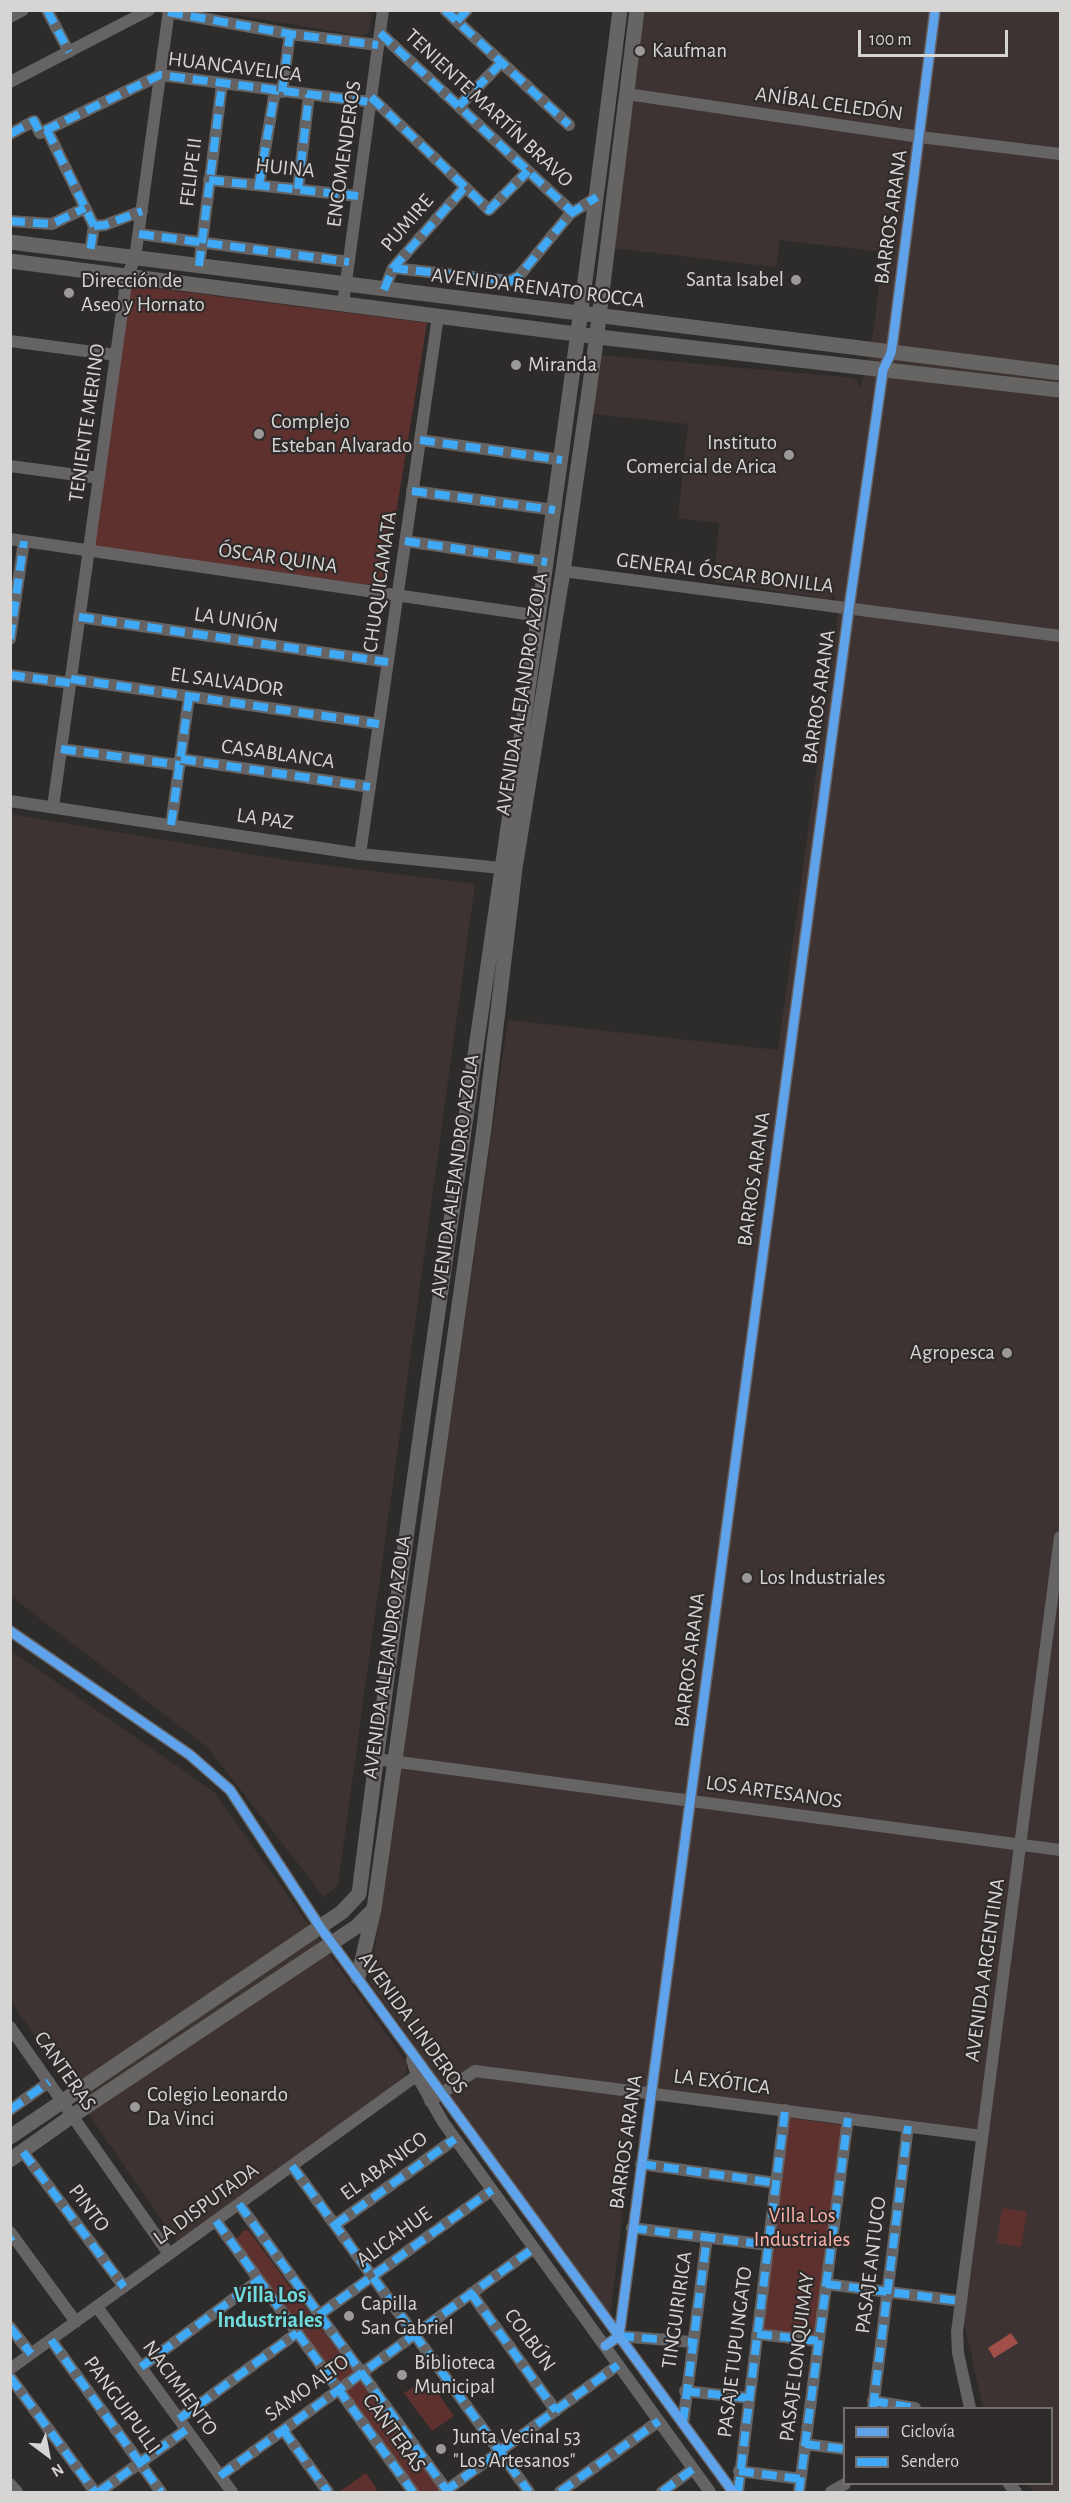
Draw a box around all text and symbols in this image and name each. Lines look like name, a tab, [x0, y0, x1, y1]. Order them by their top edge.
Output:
scale bar	[861, 18, 1011, 56]
street label: TENIENTE MARTÍN BRAVO	[400, 23, 578, 193]
text: 100 m	[869, 31, 912, 49]
place label: Kaufman	[652, 38, 727, 64]
marker: Kaufman	[633, 44, 647, 58]
street label: HUANCAVELICA	[167, 46, 303, 88]
street label: ENCOMENDEROS	[321, 79, 367, 229]
street label: ANÍBAL CELEDÓN	[754, 81, 904, 127]
street label: FELIPE II	[174, 136, 208, 208]
street label: BARROS ARANA	[869, 148, 913, 286]
street label: HUINA	[254, 152, 316, 184]
street label: PUMIRE	[375, 189, 439, 257]
street label: AVENIDA RENATO ROCCA	[430, 262, 646, 314]
place label: Santa Isabel	[686, 267, 784, 293]
place label: Dirección de Aseo y Hornato	[81, 268, 205, 318]
marker: Santa Isabel	[789, 273, 803, 287]
marker: Dirección de Aseo y Hornato	[62, 286, 76, 300]
street label: TENIENTE MERINO	[63, 342, 111, 504]
place label: Miranda	[528, 352, 597, 378]
marker: Miranda	[509, 358, 523, 372]
place label: Complejo Esteban Alvarado	[271, 409, 412, 459]
marker: Complejo Esteban Alvarado	[252, 427, 266, 441]
place label: Instituto Comercial de Arica	[626, 430, 777, 480]
marker: Instituto Comercial de Arica	[782, 448, 796, 462]
street label: CHUQUICAMATA	[358, 510, 402, 654]
street label: ÓSCAR QUINA	[217, 537, 339, 579]
street label: GENERAL ÓSCAR BONILLA	[615, 547, 835, 599]
street label: AVENIDA ALEJANDRO AZOLA	[490, 571, 554, 817]
street label: LA UNIÓN	[192, 602, 280, 638]
street label: BARROS ARANA	[797, 628, 841, 766]
street label: EL SALVADOR	[169, 662, 285, 702]
street label: CASABLANCA	[220, 734, 336, 774]
street label: LA PAZ	[235, 803, 295, 835]
street label: AVENIDA ALEJANDRO AZOLA	[425, 1053, 485, 1299]
street label: BARROS ARANA	[732, 1110, 776, 1248]
place label: Agropesca	[910, 1340, 995, 1366]
marker: Agropesca	[1000, 1346, 1014, 1360]
street label: AVENIDA ALEJANDRO AZOLA	[357, 1534, 417, 1780]
place label: Los Industriales	[759, 1565, 886, 1591]
marker: Los Industriales	[740, 1571, 754, 1585]
street label: BARROS ARANA	[669, 1591, 711, 1729]
street label: LOS ARTESANOS	[704, 1770, 844, 1814]
street label: AVENIDA ARGENTINA	[960, 1877, 1010, 2063]
street label: AVENIDA LINDEROS	[353, 1947, 473, 2099]
street label: CANTERAS	[29, 2026, 101, 2116]
street label: LA EXÓTICA	[672, 2064, 772, 2100]
street label: BARROS ARANA	[604, 2073, 648, 2211]
place label: Colegio Leonardo Da Vinci	[147, 2082, 288, 2132]
marker: Colegio Leonardo Da Vinci	[128, 2100, 142, 2114]
street label: EL ABANICO	[335, 2126, 433, 2206]
street label: LA DISPUTADA	[148, 2157, 264, 2251]
street label: PINTO	[63, 2179, 115, 2237]
street label: PASAJE ANTUCO	[850, 2195, 892, 2335]
street label: ALICAHUE	[351, 2201, 437, 2273]
park label: Villa Los Industriales	[754, 2203, 850, 2253]
street label: TINGUIRIRICA	[656, 2250, 698, 2370]
street label: PASAJE TUPUNGATO	[712, 2265, 758, 2439]
street label: PASAJE LONQUIMAY	[774, 2271, 820, 2443]
district label: Villa Los Industriales	[217, 2282, 323, 2334]
place label: Capilla San Gabriel	[361, 2291, 454, 2341]
street label: COLBÚN	[499, 2304, 561, 2376]
marker: Capilla San Gabriel	[342, 2309, 356, 2323]
street label: NACIMIENTO	[137, 2335, 223, 2441]
street label: SAMO ALTO	[260, 2349, 354, 2427]
place label: Biblioteca Municipal	[414, 2350, 495, 2400]
street label: PANGUIPULLI	[78, 2351, 166, 2459]
marker: Biblioteca Municipal	[395, 2368, 409, 2382]
street label: CANTERAS	[357, 2389, 431, 2477]
legend	[843, 2407, 1053, 2485]
text: Ciclovía	[901, 2423, 955, 2441]
place label: Junta Vecinal 53 "Los Artesanos"	[453, 2424, 581, 2474]
north arrow	[18, 2425, 78, 2485]
marker: Junta Vecinal 53 "Los Artesanos"	[434, 2442, 448, 2456]
text: Sendero	[901, 2453, 959, 2471]
text: N	[49, 2461, 66, 2480]

